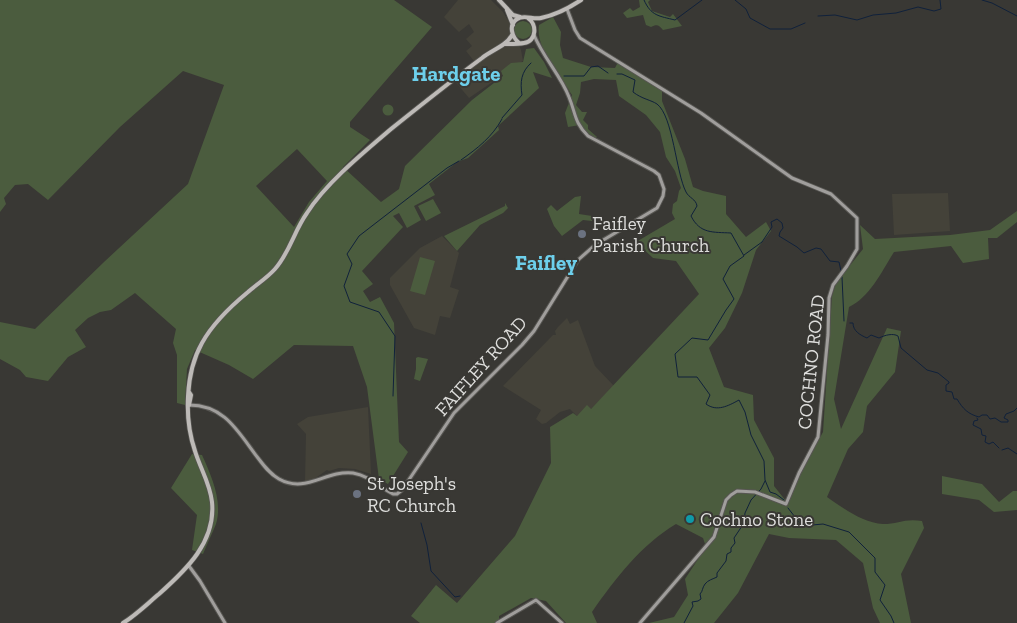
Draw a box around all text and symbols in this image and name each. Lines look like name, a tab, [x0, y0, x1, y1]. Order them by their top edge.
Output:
district label: Hardgate	[412, 61, 500, 86]
place label: Faifley Parish Church	[592, 212, 710, 257]
marker: Faifley Parish Church	[576, 228, 588, 240]
district label: Faifley	[515, 250, 577, 275]
street label: COCHNO ROAD	[792, 294, 830, 430]
street label: FAIFLEY ROAD	[430, 311, 532, 421]
place label: St Joseph's RC Church	[367, 472, 457, 517]
marker: St Joseph's RC Church	[351, 488, 363, 500]
place label: Cochno Stone	[700, 508, 813, 531]
marker: Cochno Stone	[684, 513, 696, 525]

